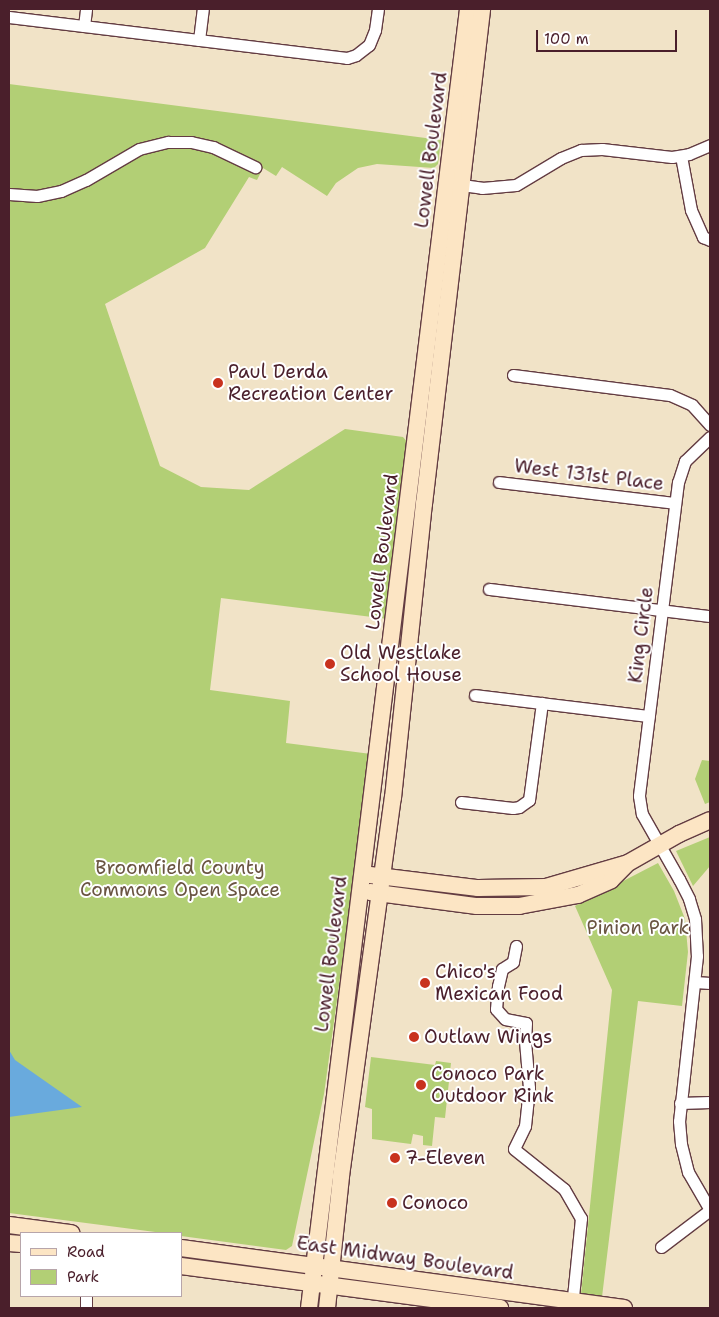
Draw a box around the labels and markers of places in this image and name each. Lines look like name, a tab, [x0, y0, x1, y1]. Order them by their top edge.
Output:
place label: Paul Derda Recreation Center	[228, 361, 393, 405]
marker: Paul Derda Recreation Center	[212, 377, 224, 389]
place label: Old Westlake School House	[340, 642, 462, 686]
marker: Old Westlake School House	[324, 658, 336, 670]
place label: Chico's Mexican Food	[435, 961, 563, 1005]
marker: Chico's Mexican Food	[419, 977, 431, 989]
place label: Outlaw Wings	[424, 1026, 552, 1048]
marker: Outlaw Wings	[408, 1031, 420, 1043]
place label: Conoco Park Outdoor Rink	[431, 1063, 554, 1107]
marker: Conoco Park Outdoor Rink	[415, 1079, 427, 1091]
place label: 7-Eleven	[405, 1147, 485, 1169]
marker: 7-Eleven	[389, 1152, 401, 1164]
place label: Conoco	[402, 1192, 468, 1214]
marker: Conoco	[386, 1197, 398, 1209]

